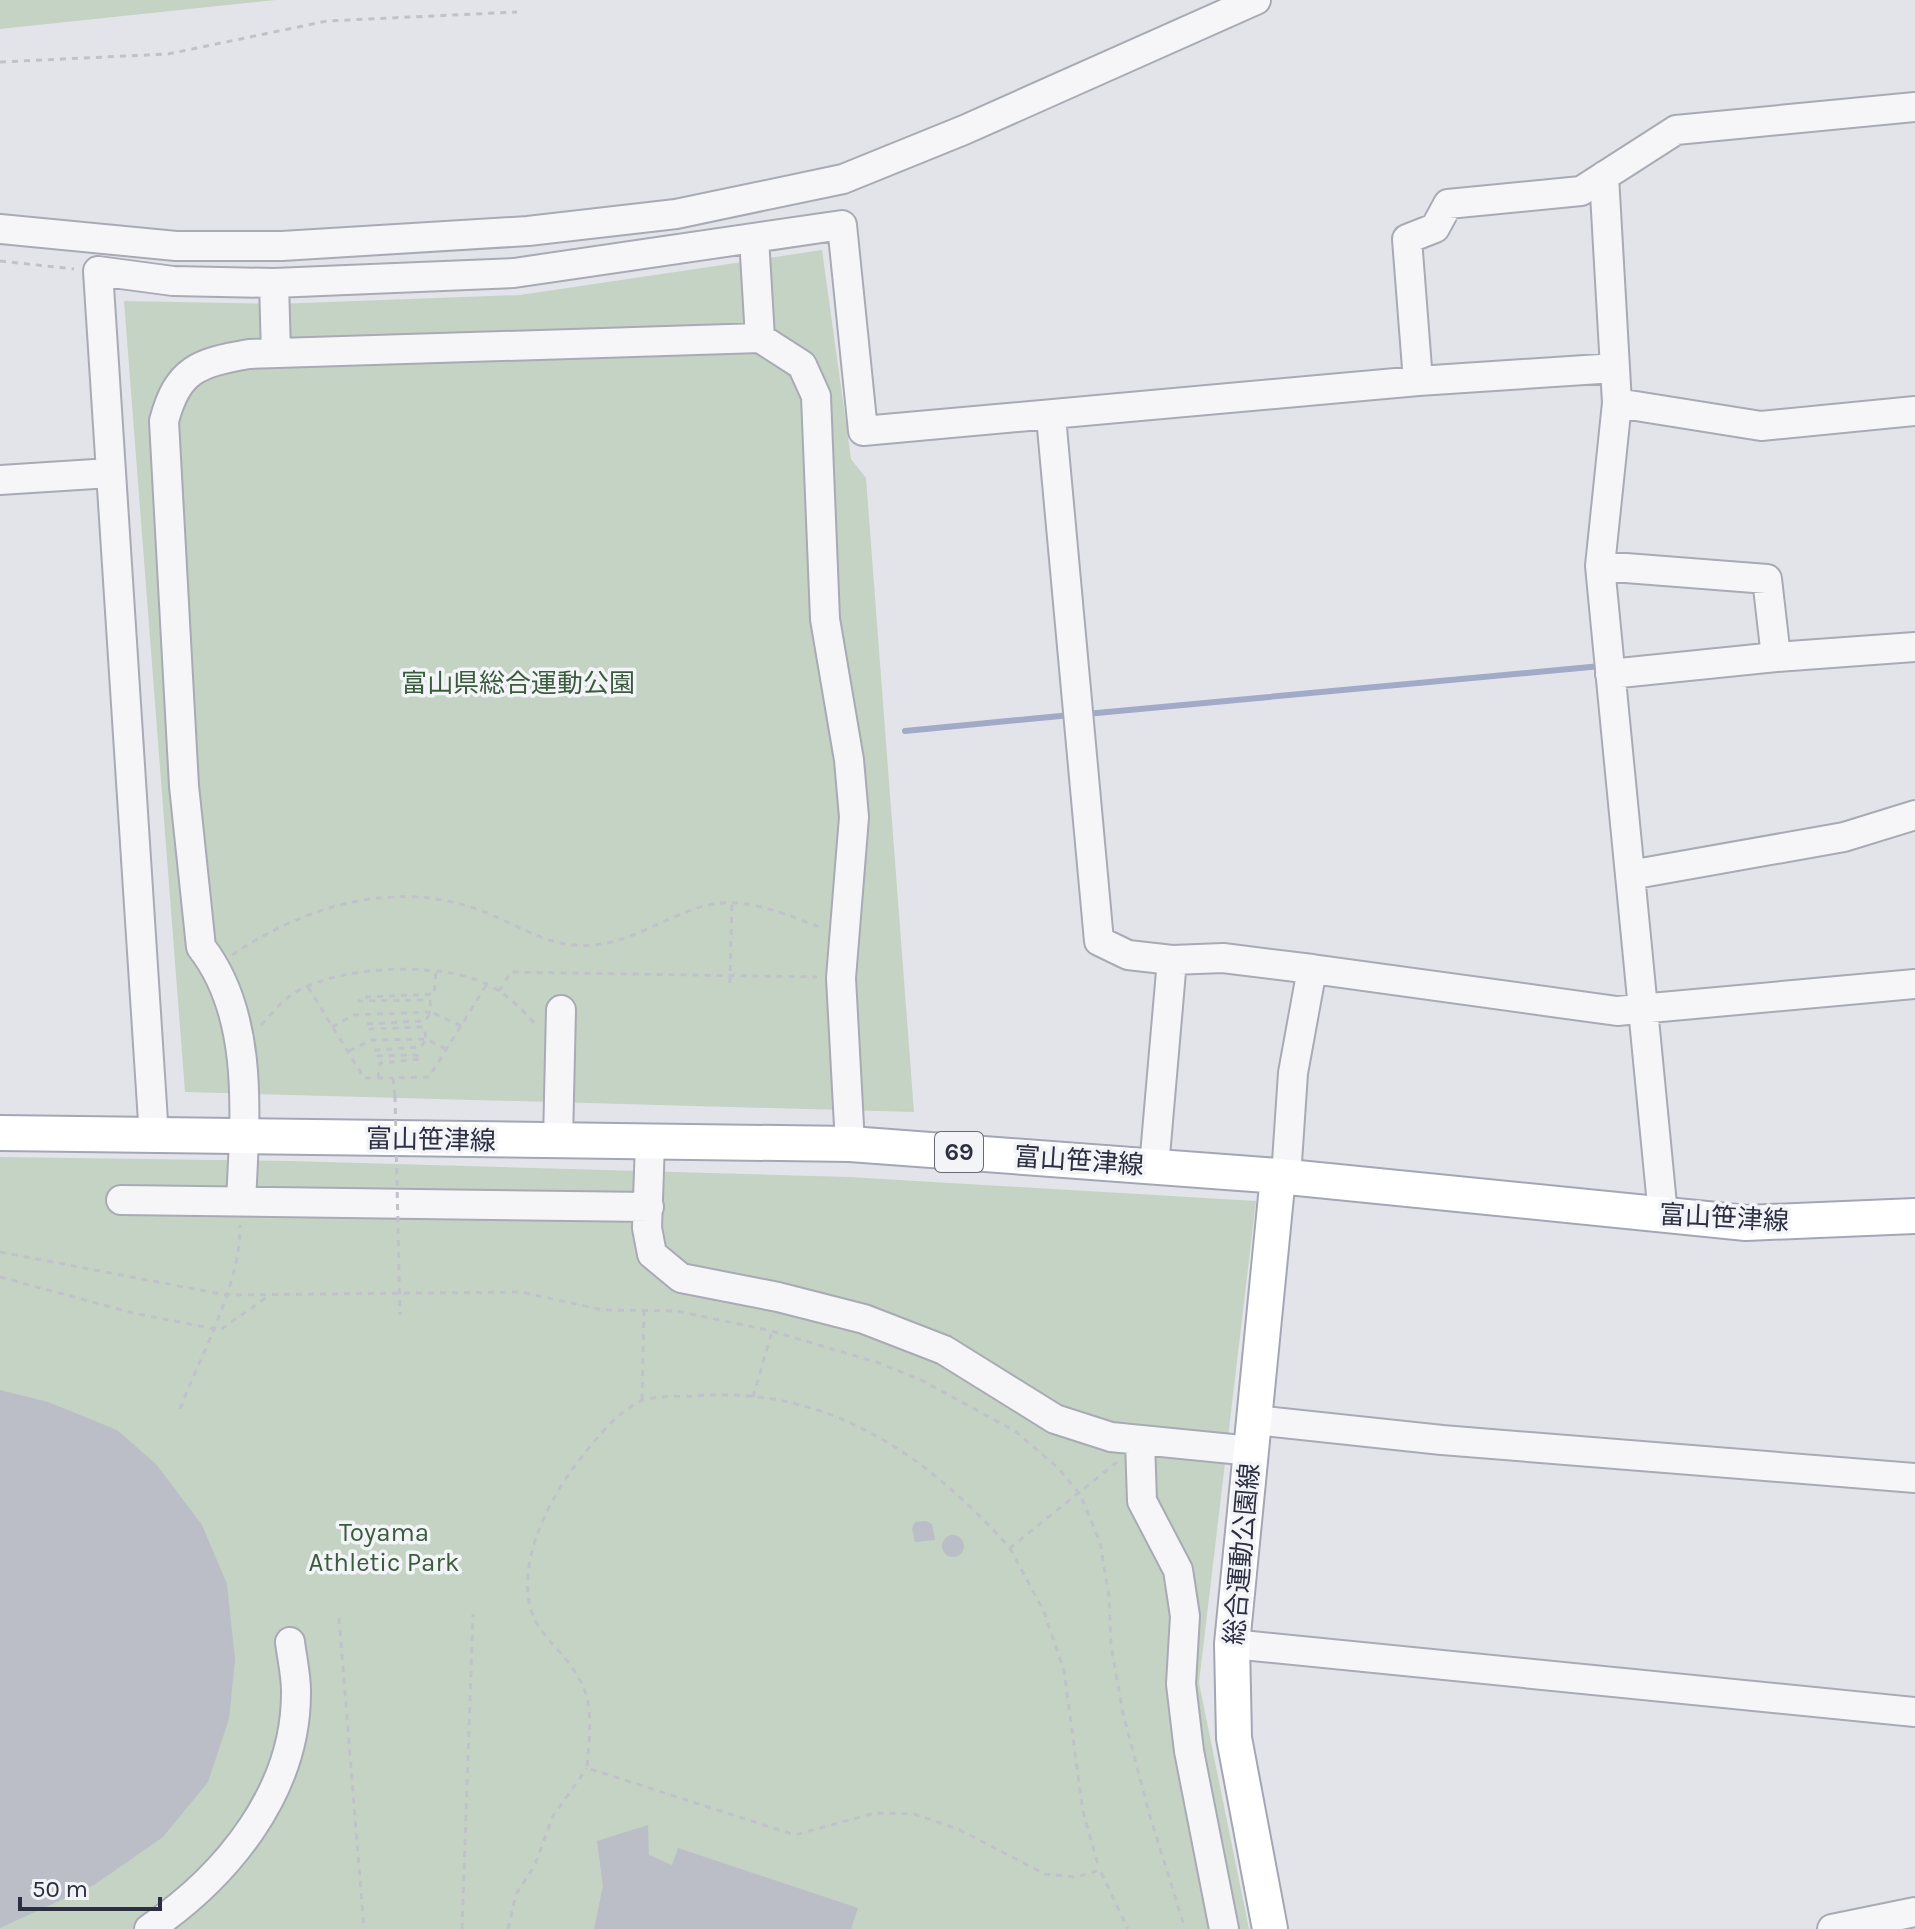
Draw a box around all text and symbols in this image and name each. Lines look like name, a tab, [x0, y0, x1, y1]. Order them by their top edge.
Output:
park label: 富山県総合運動公園	[401, 668, 635, 699]
street label: 富山笹津線	[366, 1123, 496, 1157]
road number: 69	[935, 1132, 983, 1172]
street label: 富山笹津線	[1013, 1141, 1145, 1181]
street label: 富山笹津線	[1658, 1199, 1790, 1237]
street label: 総合運動公園線	[1219, 1462, 1265, 1646]
park label: Toyama Athletic Park	[309, 1517, 459, 1578]
scale bar	[20, 1861, 160, 1911]
text: 50 m	[32, 1875, 88, 1903]

